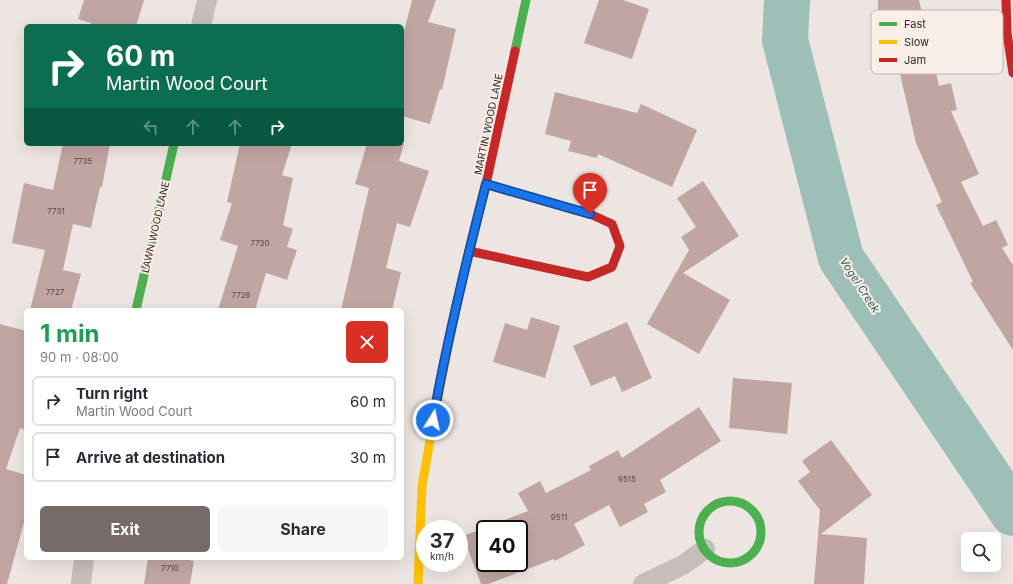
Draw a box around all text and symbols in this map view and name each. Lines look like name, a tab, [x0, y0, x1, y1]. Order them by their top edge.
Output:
legend	[871, 10, 1003, 74]
text: Fast	[904, 17, 926, 31]
text: Slow	[904, 35, 929, 49]
text: 60 m	[106, 39, 175, 73]
icon: right	[40, 40, 92, 92]
text: Jam	[904, 53, 926, 67]
street label: MARTIN WOOD LANE	[471, 72, 505, 176]
text: Martin Wood Court	[106, 73, 267, 94]
icon: left	[140, 116, 162, 138]
icon: ahead	[182, 116, 204, 138]
icon: ahead	[224, 116, 246, 138]
icon: right	[266, 116, 288, 138]
house number: 7735	[74, 156, 93, 166]
pin	[573, 173, 607, 214]
icon: arrive	[579, 179, 601, 201]
street label: LAWN WOOD LANE	[139, 180, 171, 274]
house number: 7731	[47, 206, 65, 216]
house number: 7730	[250, 238, 270, 248]
water label: Vogel Creek	[837, 255, 884, 316]
house number: 7727	[46, 287, 65, 297]
house number: 7726	[231, 290, 251, 300]
text: 1 min	[40, 319, 99, 348]
button: close	[346, 321, 388, 363]
text: 90 m · 08:00	[40, 349, 119, 365]
text: Turn right	[76, 384, 148, 403]
icon: right	[42, 390, 64, 412]
text: 60 m	[350, 392, 386, 411]
position arrow	[412, 399, 454, 441]
text: Martin Wood Court	[76, 403, 193, 419]
icon: arrive	[42, 446, 64, 468]
text: Arrive at destination	[76, 448, 225, 467]
text: 30 m	[350, 448, 386, 467]
house number: 9515	[618, 474, 636, 484]
button: Exit	[40, 506, 210, 552]
button: Share	[218, 506, 388, 552]
house number: 9511	[551, 512, 567, 522]
speed limit sign: 40	[476, 520, 528, 572]
text: 37	[430, 529, 454, 553]
map controls	[961, 532, 1001, 572]
button: search	[961, 532, 1001, 572]
text: km/h	[430, 550, 454, 562]
house number: 7710	[161, 563, 179, 573]

